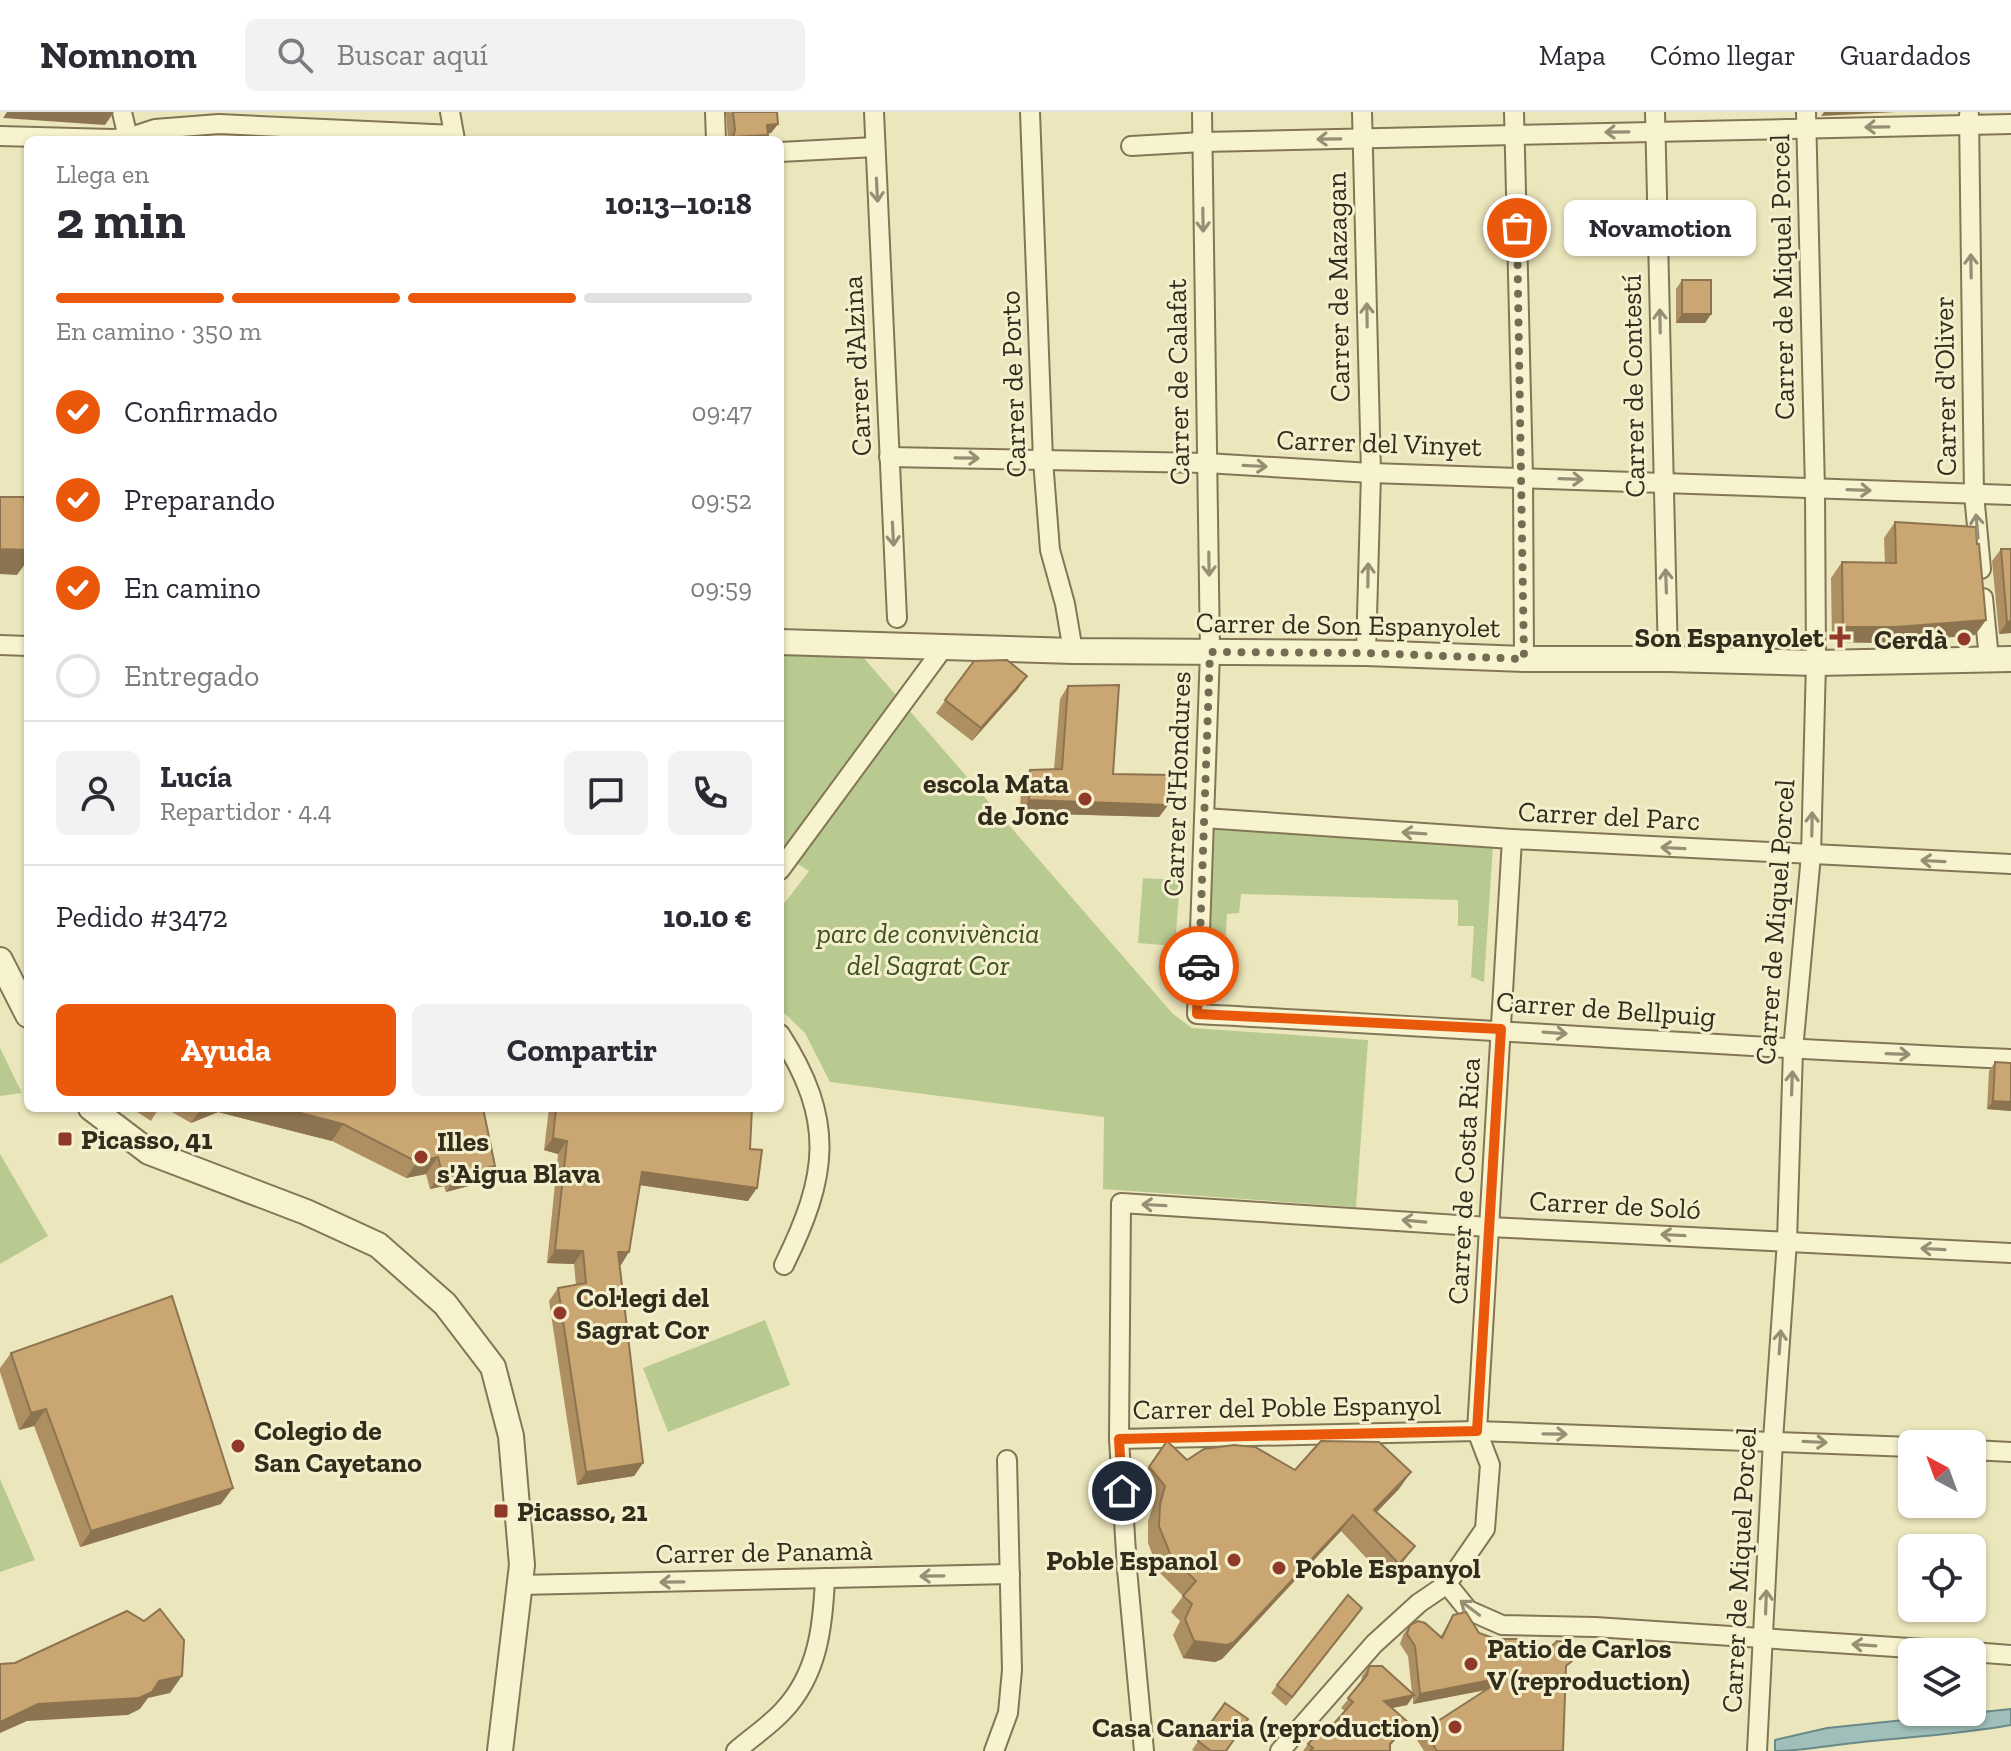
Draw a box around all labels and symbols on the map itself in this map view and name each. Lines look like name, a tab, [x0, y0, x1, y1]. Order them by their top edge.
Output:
one-way arrow	[1864, 119, 1891, 134]
one-way arrow	[1604, 125, 1631, 140]
one-way arrow	[1316, 131, 1343, 146]
street label: Carrer de Miquel Porcel	[1763, 134, 1801, 420]
street label: Carrer de Mazagan	[1319, 172, 1357, 402]
one-way arrow	[870, 176, 885, 203]
pin	[1483, 194, 1551, 262]
callout: Novamotion	[1565, 200, 1757, 256]
one-way arrow	[1196, 206, 1211, 233]
one-way arrow	[1963, 253, 1979, 280]
street label: Carrer d'Alzina	[836, 274, 878, 457]
street label: Carrer de Contestí	[1615, 274, 1651, 498]
street label: Carrer de Calafat	[1160, 278, 1196, 485]
street label: Carrer de Porto	[993, 290, 1033, 478]
street label: Carrer d'Oliver	[1927, 296, 1963, 476]
one-way arrow	[1359, 302, 1374, 329]
one-way arrow	[1652, 308, 1668, 335]
street label: Carrer del Vinyet	[1276, 423, 1483, 463]
one-way arrow	[953, 451, 980, 466]
one-way arrow	[1241, 459, 1268, 474]
one-way arrow	[1557, 471, 1584, 486]
one-way arrow	[1845, 483, 1872, 498]
one-way arrow	[1969, 513, 1984, 540]
one-way arrow	[886, 520, 901, 547]
one-way arrow	[1201, 550, 1216, 576]
one-way arrow	[1360, 562, 1376, 589]
one-way arrow	[1658, 568, 1674, 595]
street label: Carrer de Son Espanyolet	[1195, 606, 1501, 644]
place label: Son Espanyolet	[1635, 621, 1825, 654]
place label: Cerdà	[1874, 623, 1948, 656]
marker: Son Espanyolet	[1831, 628, 1849, 646]
marker: Cerdà	[1955, 630, 1973, 648]
street label: Carrer d'Hondures	[1157, 671, 1197, 897]
place label: escola Mata de Jonc	[923, 767, 1069, 832]
street label: Carrer de Miquel Porcel	[1749, 778, 1801, 1066]
marker: escola Mata de Jonc	[1076, 790, 1094, 808]
street label: Carrer del Parc	[1517, 795, 1701, 837]
one-way arrow	[1804, 811, 1820, 838]
one-way arrow	[1401, 825, 1428, 840]
one-way arrow	[1660, 840, 1687, 855]
one-way arrow	[1920, 853, 1947, 868]
park label: parc de convivència del Sagrat Cor	[816, 917, 1040, 982]
courier	[1159, 926, 1239, 1006]
street label: Carrer de Bellpuig	[1495, 985, 1717, 1033]
one-way arrow	[1541, 1026, 1568, 1041]
one-way arrow	[1884, 1047, 1911, 1062]
street label: Carrer de Costa Rica	[1441, 1056, 1487, 1305]
one-way arrow	[1784, 1070, 1800, 1097]
place label: Picasso, 41	[81, 1123, 213, 1156]
place label: Illes s'Aigua Blava	[437, 1125, 601, 1190]
marker: Picasso, 41	[56, 1130, 74, 1148]
marker: Illes s'Aigua Blava	[412, 1148, 430, 1166]
street label: Carrer de Soló	[1528, 1184, 1702, 1226]
one-way arrow	[1141, 1198, 1168, 1213]
one-way arrow	[1401, 1214, 1428, 1229]
one-way arrow	[1660, 1228, 1687, 1243]
one-way arrow	[1920, 1241, 1947, 1256]
place label: Col·legi del Sagrat Cor	[576, 1281, 710, 1346]
marker: Col·legi del Sagrat Cor	[551, 1304, 569, 1322]
one-way arrow	[1773, 1329, 1788, 1356]
street label: Carrer del Poble Espanyol	[1132, 1388, 1442, 1426]
place label: Colegio de San Cayetano	[254, 1414, 422, 1479]
one-way arrow	[1541, 1426, 1568, 1442]
street label: Carrer de Miquel Porcel	[1715, 1426, 1763, 1714]
north arrow	[1898, 1430, 1986, 1518]
one-way arrow	[1801, 1435, 1828, 1450]
marker: Colegio de San Cayetano	[229, 1437, 247, 1455]
pin	[1088, 1457, 1156, 1525]
place label: Picasso, 21	[517, 1495, 648, 1528]
marker: Picasso, 21	[492, 1502, 510, 1520]
street label: Carrer de Panamà	[655, 1534, 874, 1570]
place label: Poble Espanol	[1046, 1544, 1218, 1577]
marker: Poble Espanol	[1225, 1551, 1243, 1569]
place label: Poble Espanyol	[1295, 1552, 1481, 1585]
marker: Poble Espanyol	[1270, 1559, 1288, 1577]
one-way arrow	[919, 1568, 946, 1584]
one-way arrow	[659, 1574, 686, 1589]
one-way arrow	[1758, 1589, 1773, 1616]
one-way arrow	[1460, 1600, 1481, 1617]
place label: Patio de Carlos V (reproduction)	[1487, 1632, 1690, 1697]
one-way arrow	[1851, 1637, 1878, 1652]
marker: Patio de Carlos V (reproduction)	[1462, 1655, 1480, 1673]
place label: Casa Canaria (reproduction)	[1092, 1711, 1439, 1744]
marker: Casa Canaria (reproduction)	[1446, 1718, 1464, 1736]

